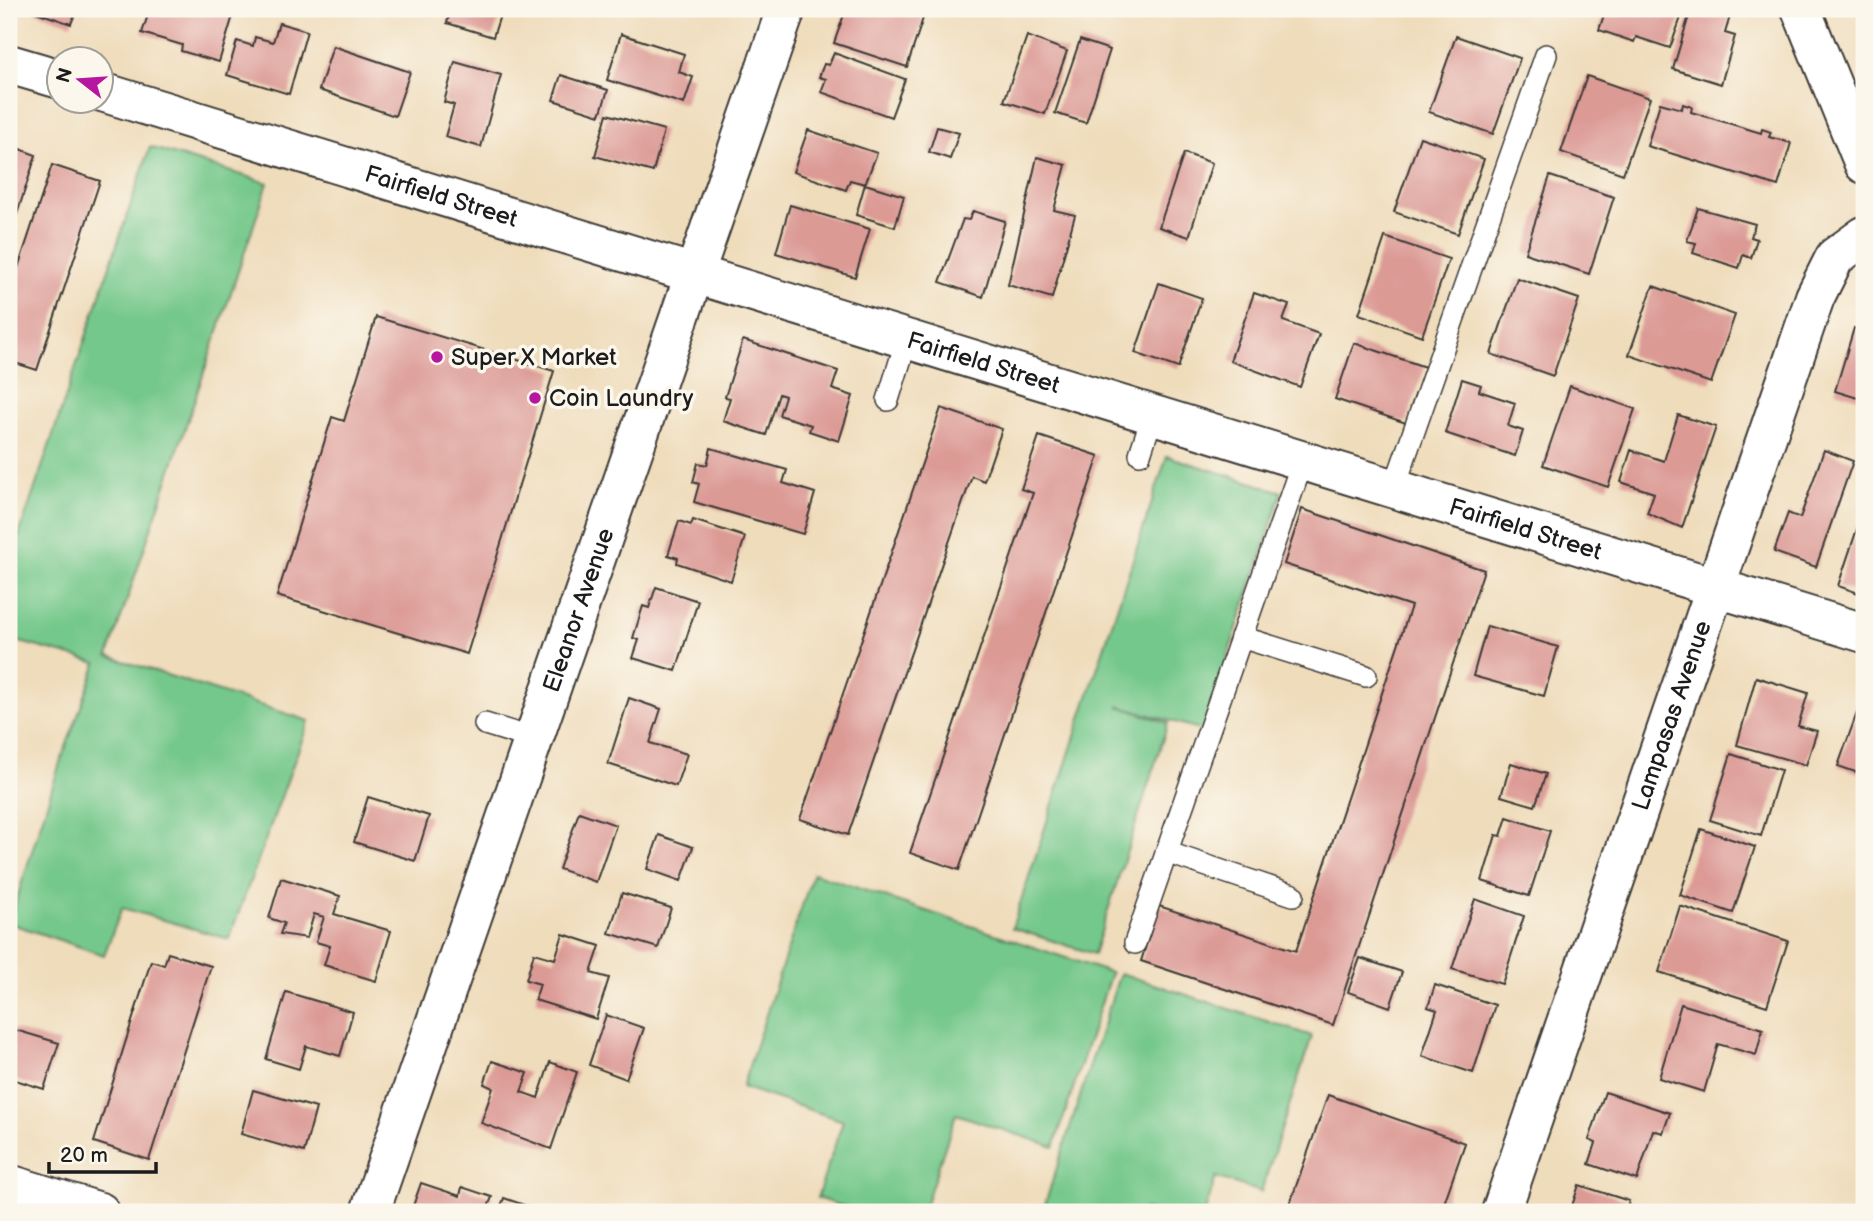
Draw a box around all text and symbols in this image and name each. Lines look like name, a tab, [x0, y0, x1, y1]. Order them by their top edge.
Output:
north arrow	[46, 46, 116, 116]
text: N	[52, 65, 78, 86]
street label: Fairfield Street	[361, 160, 522, 234]
street label: Fairfield Street	[903, 326, 1064, 400]
place label: Super X Market	[451, 343, 617, 372]
marker: Super X Market	[429, 349, 445, 365]
place label: Coin Laundry	[549, 384, 694, 413]
marker: Coin Laundry	[527, 390, 543, 406]
street label: Fairfield Street	[1445, 492, 1606, 567]
street label: Eleanor Avenue	[537, 524, 620, 696]
street label: Lampasas Avenue	[1626, 617, 1718, 814]
scale bar	[49, 1130, 156, 1174]
text: 20 m	[60, 1143, 108, 1168]

